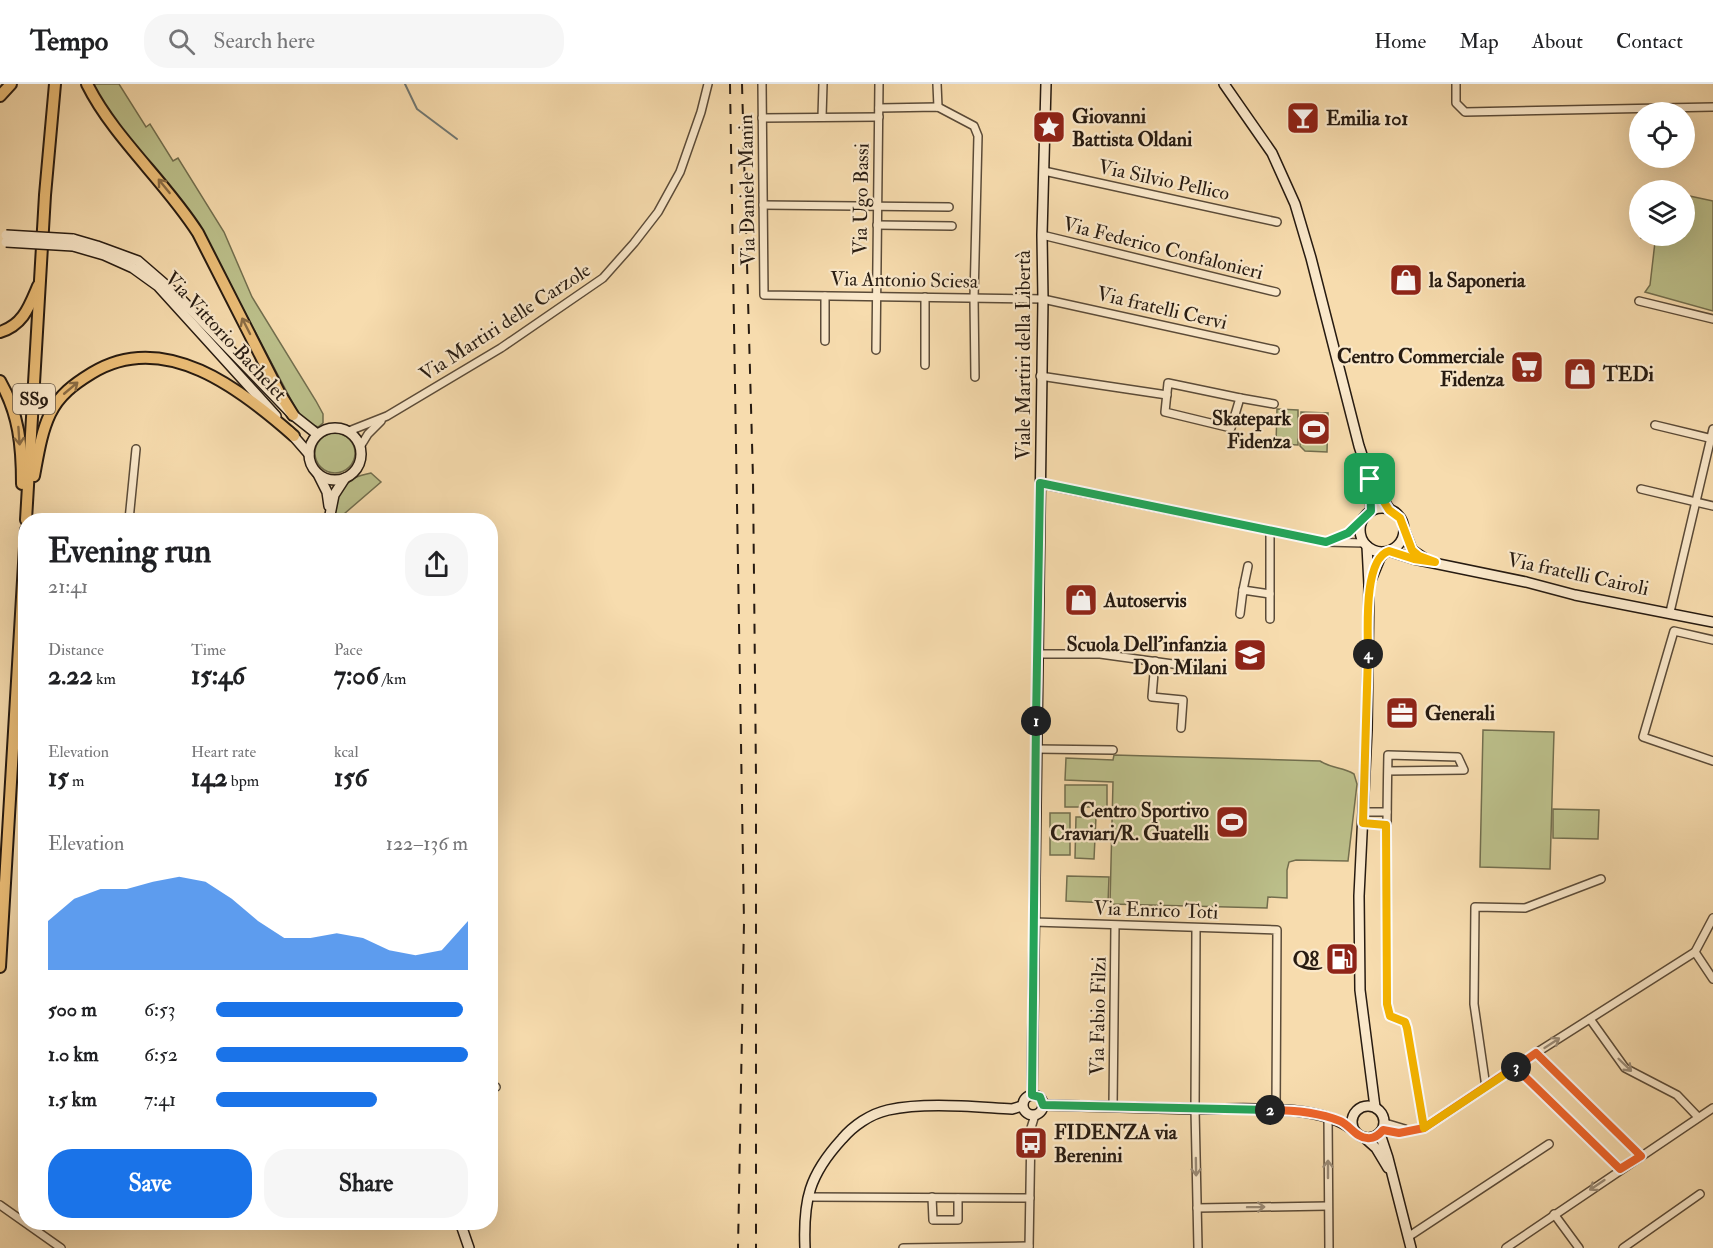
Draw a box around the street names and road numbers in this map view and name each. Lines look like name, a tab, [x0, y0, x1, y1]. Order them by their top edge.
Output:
street label: Via Daniele Manin	[733, 114, 761, 266]
street label: Via Ugo Bassi	[848, 143, 874, 255]
street label: Via Silvio Pellico	[1096, 154, 1232, 206]
street label: Via Federico Confalonieri	[1060, 211, 1266, 285]
street label: Viale Martiri della Libertà	[1011, 249, 1036, 460]
street label: Via Martiri delle Carzole	[415, 257, 595, 387]
street label: Via Vittorio Bachelet	[159, 266, 293, 406]
street label: Via Antonio Sciesa	[830, 266, 979, 294]
street label: Via fratelli Cervi	[1094, 281, 1230, 335]
road number: SS9	[13, 384, 55, 414]
street label: Via fratelli Cairoli	[1505, 547, 1651, 601]
street label: Via Enrico Toti	[1093, 895, 1219, 925]
street label: Via Fabio Filzi	[1084, 956, 1112, 1076]

